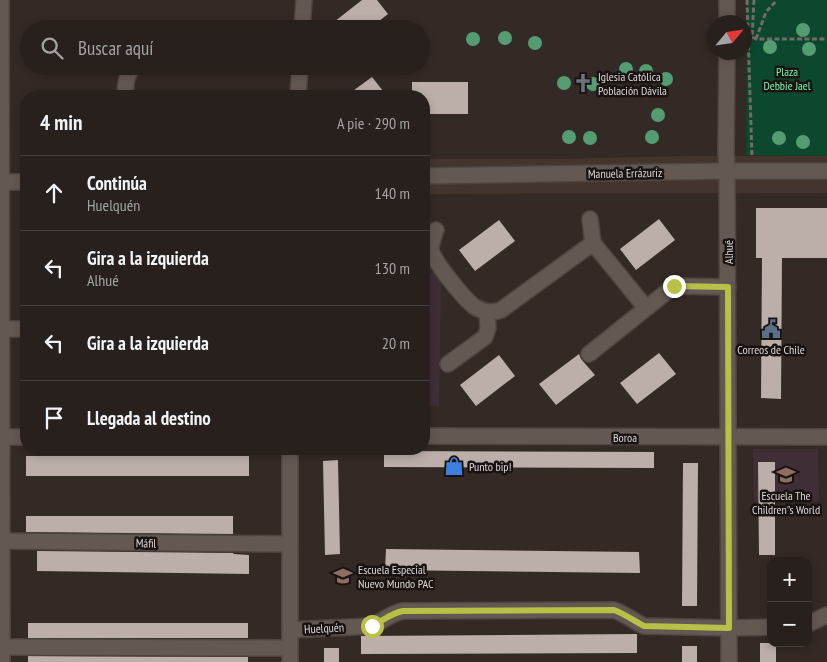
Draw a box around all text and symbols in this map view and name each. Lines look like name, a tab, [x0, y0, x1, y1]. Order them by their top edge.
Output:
north arrow	[707, 15, 752, 60]
search box	[20, 20, 430, 75]
icon: search	[38, 34, 66, 62]
text: Buscar aquí	[78, 36, 153, 60]
park label: Plaza Debbie Jael	[763, 64, 811, 93]
place label: Iglesia Católica Población Dávila	[598, 69, 667, 98]
church icon: Iglesia Católica Población Dávila	[572, 72, 594, 94]
text: 4 min	[40, 109, 82, 136]
text: A pie · 290 m	[337, 113, 410, 133]
street label: Manuela Errázuriz	[588, 165, 662, 181]
text: Continúa	[87, 171, 147, 195]
icon: ahead	[40, 179, 68, 207]
text: 140 m	[375, 183, 410, 203]
text: Huelquén	[87, 195, 140, 215]
street label: Alhué	[721, 240, 736, 264]
text: Gira a la izquierda	[87, 246, 209, 270]
icon: left	[40, 254, 68, 282]
text: 130 m	[375, 258, 410, 278]
text: Alhué	[87, 270, 119, 290]
route end	[663, 275, 686, 298]
public building icon: Correos de Chile	[760, 318, 782, 340]
icon: left	[40, 329, 68, 357]
text: Gira a la izquierda	[87, 331, 209, 355]
text: 20 m	[382, 333, 410, 353]
place label: Correos de Chile	[737, 342, 805, 357]
icon: arrive	[40, 404, 68, 432]
text: Llegada al destino	[87, 406, 211, 430]
street label: Boroa	[613, 430, 637, 445]
shop icon: Punto bip!	[443, 455, 465, 477]
place label: Punto bip!	[469, 459, 512, 474]
school or university icon: Escuela The Children"s World	[775, 464, 797, 486]
place label: Escuela The Children"s World	[752, 488, 820, 517]
street label: Máfil	[136, 535, 157, 551]
map controls	[767, 557, 812, 647]
button: +	[767, 557, 812, 602]
place label: Escuela Especial Nuevo Mundo PAC	[358, 562, 434, 591]
school or university icon: Escuela Especial Nuevo Mundo PAC	[332, 565, 354, 587]
button: −	[767, 602, 812, 647]
route start	[361, 615, 384, 638]
street label: Huelquén	[304, 619, 344, 637]

